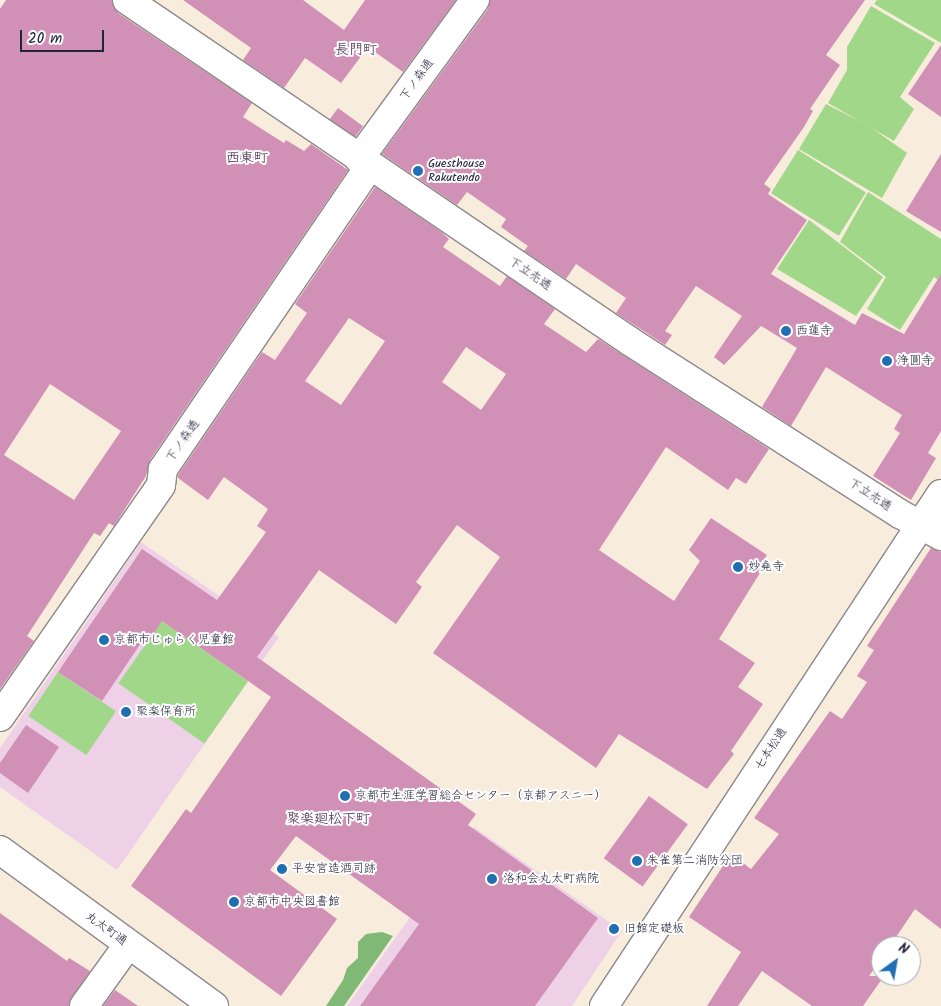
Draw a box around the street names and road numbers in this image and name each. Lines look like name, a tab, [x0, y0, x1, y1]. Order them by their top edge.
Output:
street label: 下ノ森通	[397, 56, 437, 104]
street label: 下立売通	[506, 255, 554, 293]
street label: 下ノ森通	[163, 417, 203, 465]
street label: 下立売通	[846, 476, 894, 514]
street label: 七本松通	[752, 725, 790, 773]
street label: 丸太町通	[82, 909, 130, 949]

